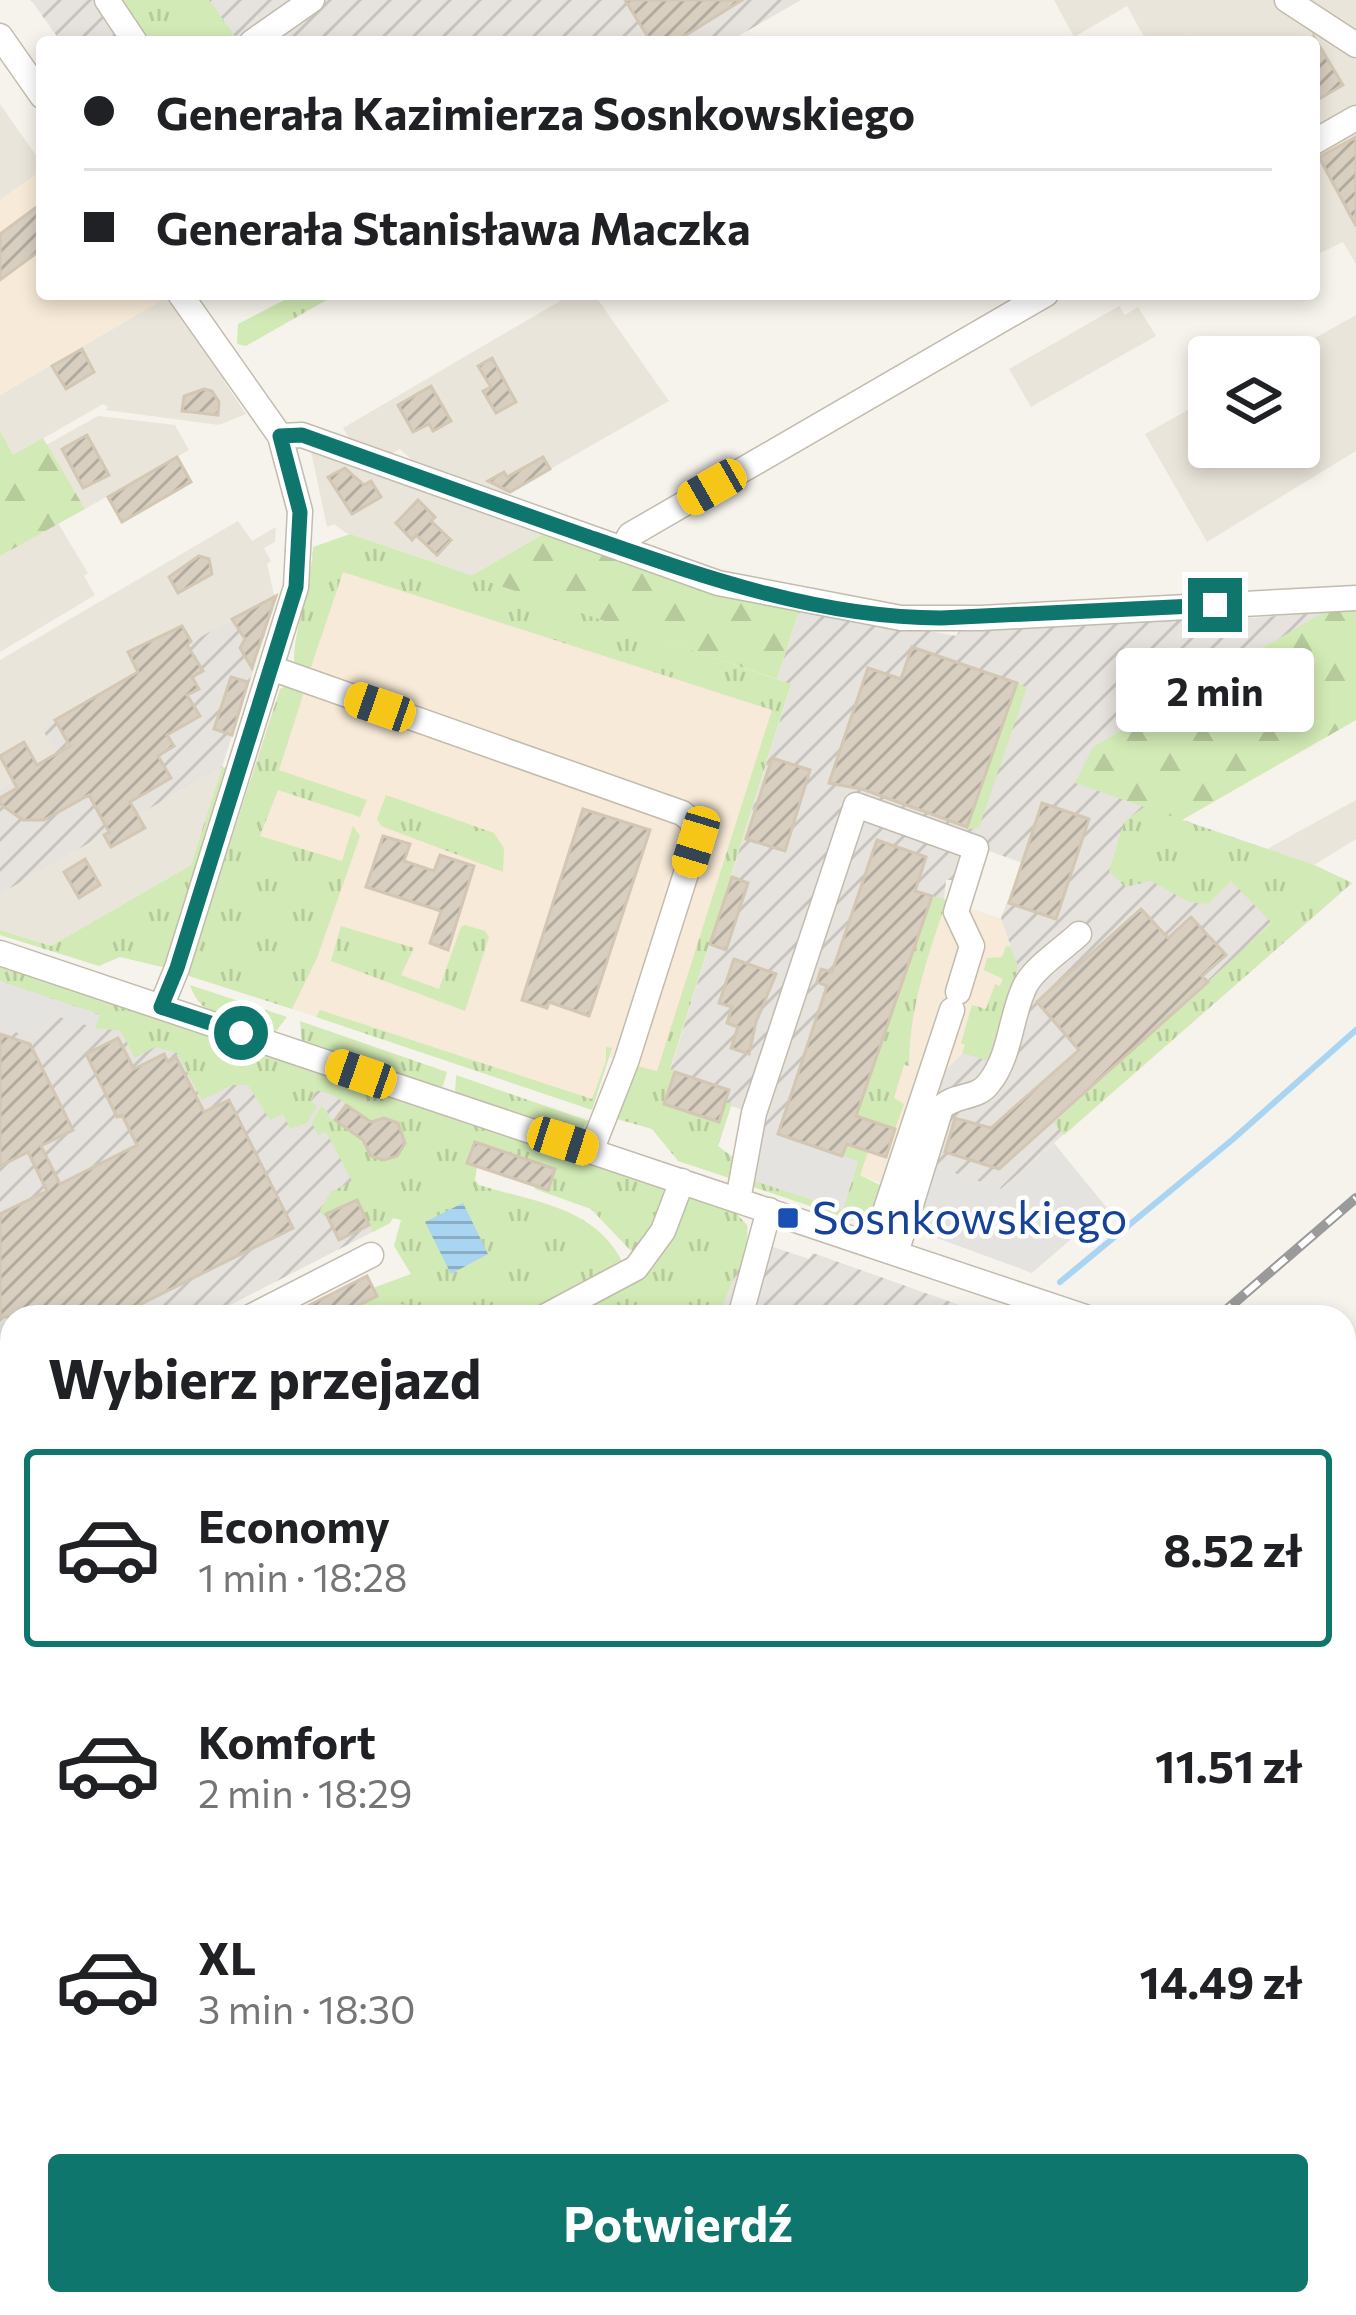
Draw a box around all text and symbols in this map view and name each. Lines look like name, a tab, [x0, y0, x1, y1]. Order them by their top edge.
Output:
text: Generała Kazimierza Sosnkowskiego	[156, 84, 915, 139]
text: Generała Stanisława Maczka	[156, 199, 751, 254]
map controls	[1188, 336, 1320, 468]
button: layers	[1188, 336, 1320, 468]
car	[672, 453, 752, 521]
route end	[1188, 578, 1242, 632]
callout: 2 min	[1116, 647, 1314, 731]
text: 2 min	[1166, 666, 1264, 714]
car	[340, 678, 420, 736]
car	[668, 802, 724, 882]
route start	[214, 1006, 268, 1060]
car	[321, 1045, 401, 1103]
car	[523, 1113, 603, 1169]
place label: Sosnkowskiego	[812, 1188, 1127, 1243]
marker: Sosnkowskiego	[775, 1205, 801, 1231]
text: Wybierz przejazd	[48, 1344, 481, 1410]
icon: car	[54, 1494, 162, 1602]
text: Economy	[198, 1497, 390, 1552]
text: 8.52 zł	[1163, 1521, 1302, 1576]
text: 1 min · 18:28	[198, 1552, 407, 1600]
icon: car	[54, 1710, 162, 1818]
text: Komfort	[198, 1713, 376, 1768]
text: 11.51 zł	[1155, 1737, 1302, 1792]
text: 2 min · 18:29	[198, 1768, 412, 1816]
icon: car	[54, 1926, 162, 2034]
text: XL	[198, 1929, 256, 1984]
text: 14.49 zł	[1140, 1953, 1302, 2008]
text: 3 min · 18:30	[198, 1984, 416, 2032]
button: Potwierdź	[48, 2154, 1308, 2292]

